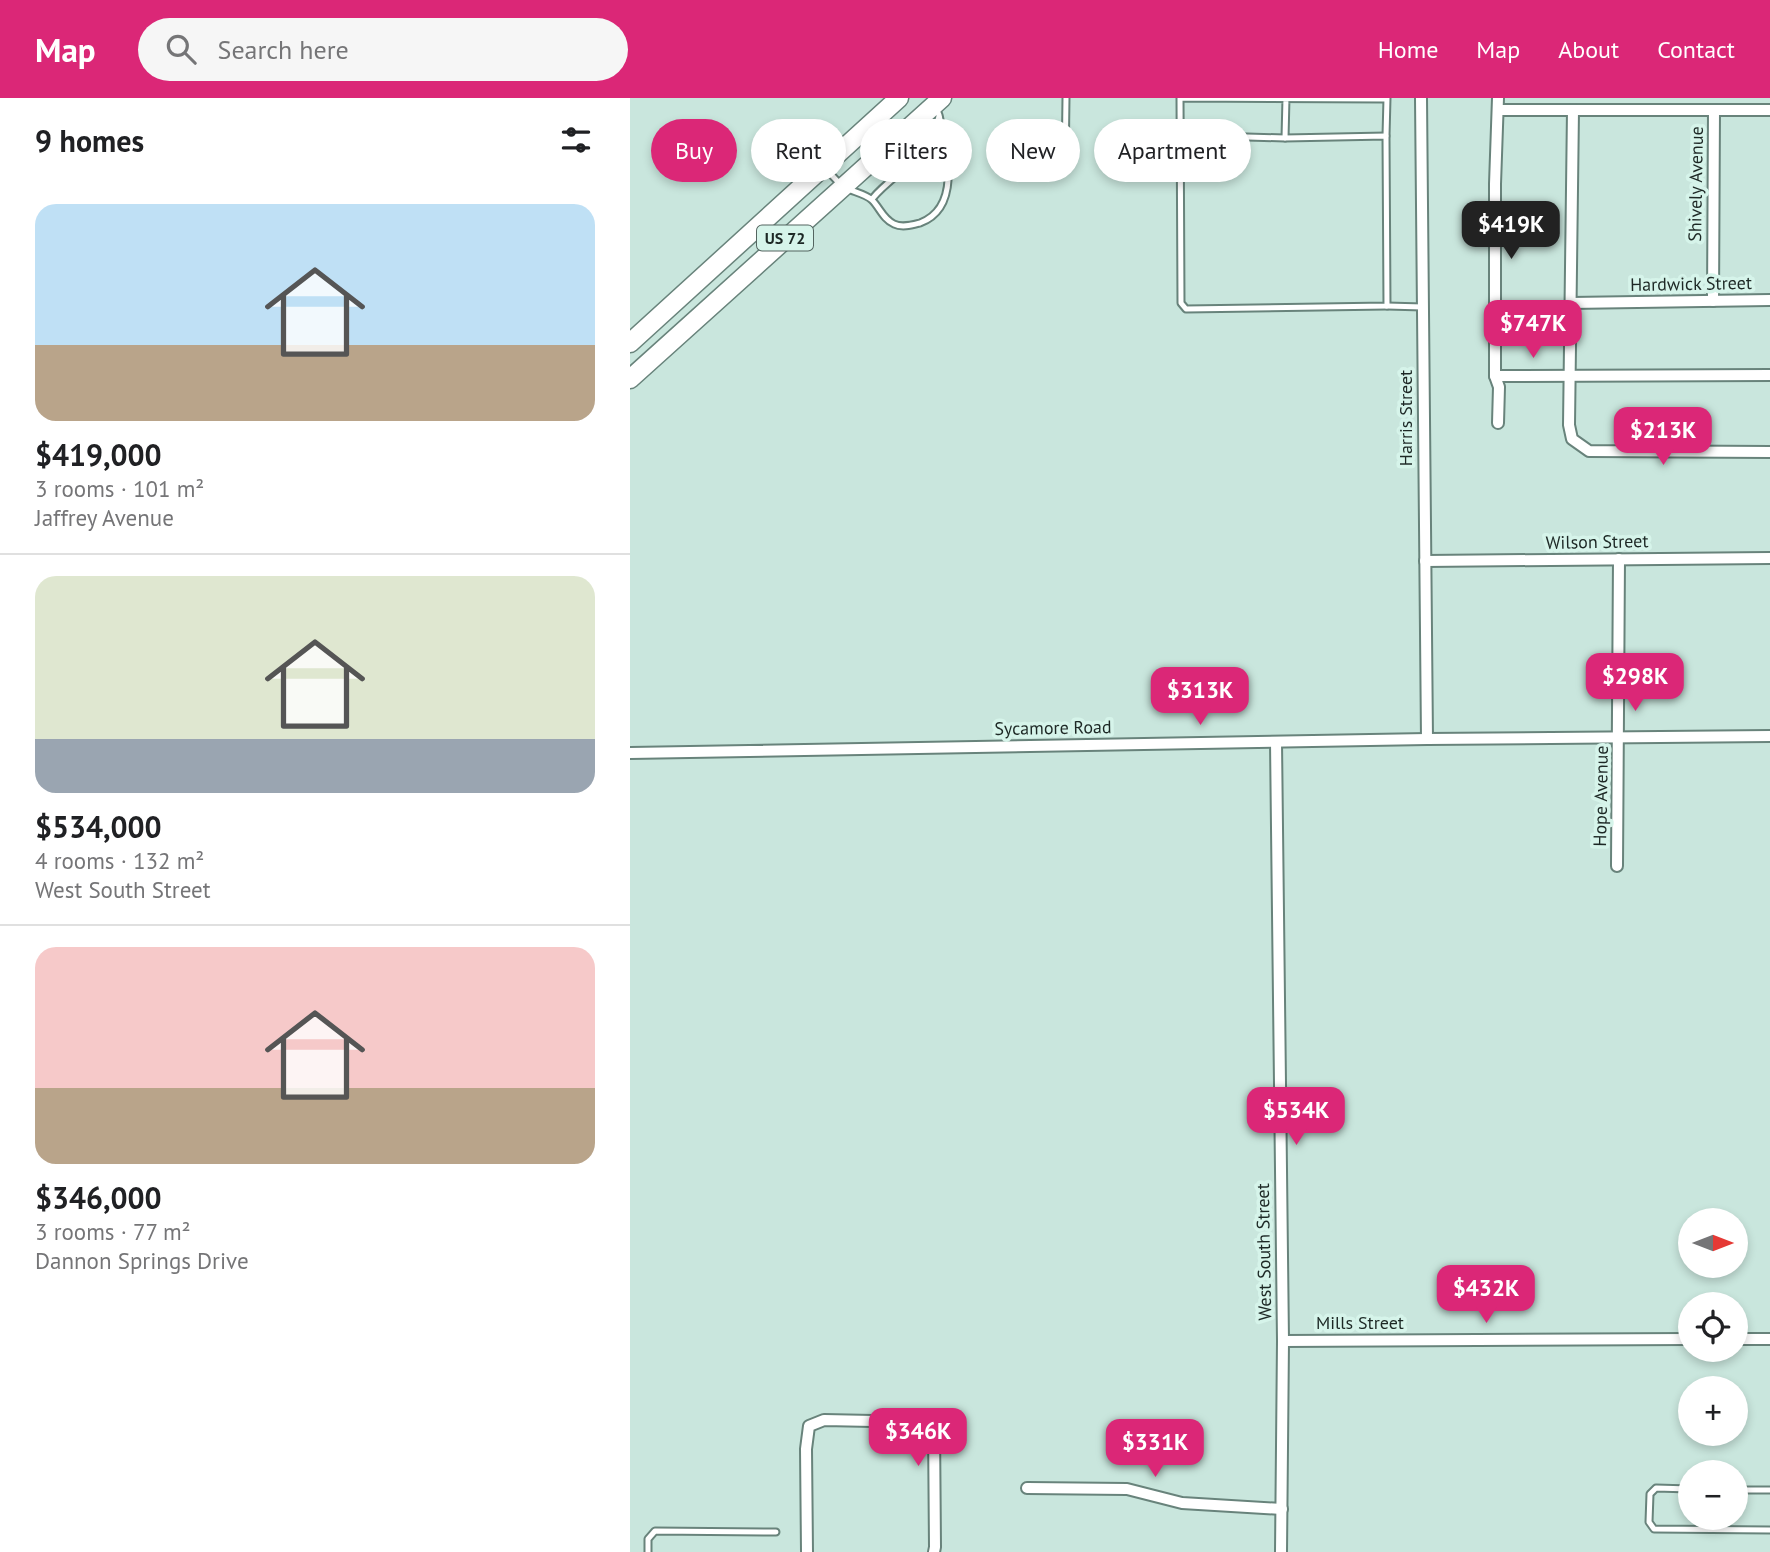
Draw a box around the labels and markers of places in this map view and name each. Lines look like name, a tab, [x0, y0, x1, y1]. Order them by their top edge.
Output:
pin: $419K	[1462, 202, 1560, 261]
pin: $747K	[1484, 300, 1582, 360]
pin: $213K	[1614, 408, 1712, 467]
pin: $298K	[1586, 654, 1684, 713]
pin: $313K	[1151, 668, 1249, 727]
pin: $534K	[1247, 1088, 1345, 1147]
pin: $432K	[1437, 1266, 1535, 1325]
pin: $346K	[869, 1408, 967, 1468]
pin: $331K	[1106, 1420, 1204, 1479]

